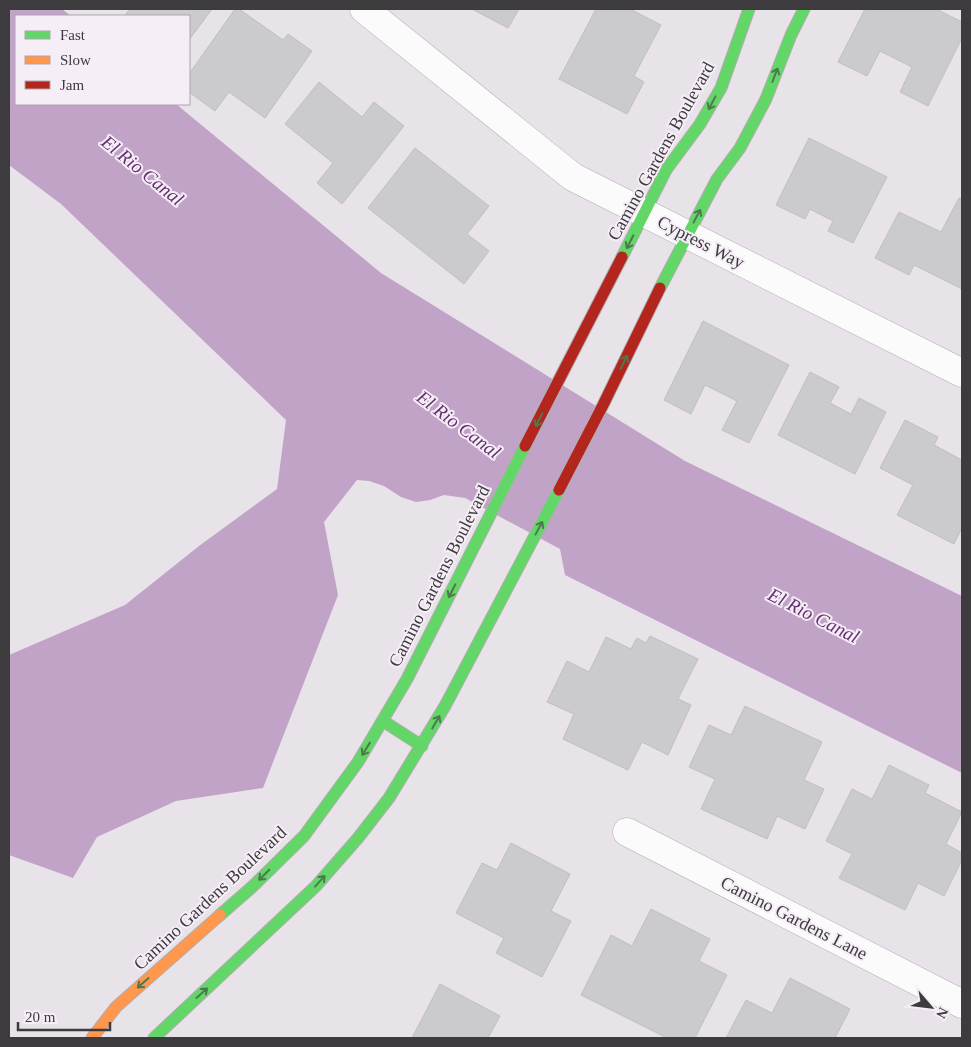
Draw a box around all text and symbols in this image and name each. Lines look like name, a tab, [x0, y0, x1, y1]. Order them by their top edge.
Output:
legend	[15, 15, 190, 105]
text: Fast	[60, 27, 86, 43]
text: Slow	[60, 52, 91, 68]
street label: Camino Gardens Boulevard	[604, 58, 718, 244]
one-way arrow	[772, 67, 781, 82]
text: Jam	[60, 77, 84, 93]
one-way arrow	[707, 95, 717, 110]
water label: El Rio Canal	[97, 130, 188, 210]
one-way arrow	[692, 209, 702, 224]
street label: Cypress Way	[654, 212, 748, 272]
one-way arrow	[625, 234, 634, 249]
one-way arrow	[620, 354, 630, 369]
water label: El Rio Canal	[412, 386, 505, 463]
one-way arrow	[534, 412, 543, 427]
street label: Camino Gardens Boulevard	[384, 482, 494, 670]
one-way arrow	[535, 521, 544, 536]
one-way arrow	[447, 583, 456, 598]
water label: El Rio Canal	[764, 583, 863, 647]
one-way arrow	[431, 714, 441, 729]
one-way arrow	[360, 741, 370, 755]
street label: Camino Gardens Boulevard	[130, 822, 290, 974]
one-way arrow	[258, 869, 270, 881]
street label: Camino Gardens Lane	[717, 872, 871, 964]
one-way arrow	[315, 875, 326, 888]
one-way arrow	[137, 978, 150, 989]
north arrow	[906, 982, 956, 1032]
one-way arrow	[195, 987, 208, 999]
scale bar	[18, 1000, 110, 1032]
text: N	[933, 1005, 951, 1021]
text: 20 m	[25, 1009, 56, 1025]

